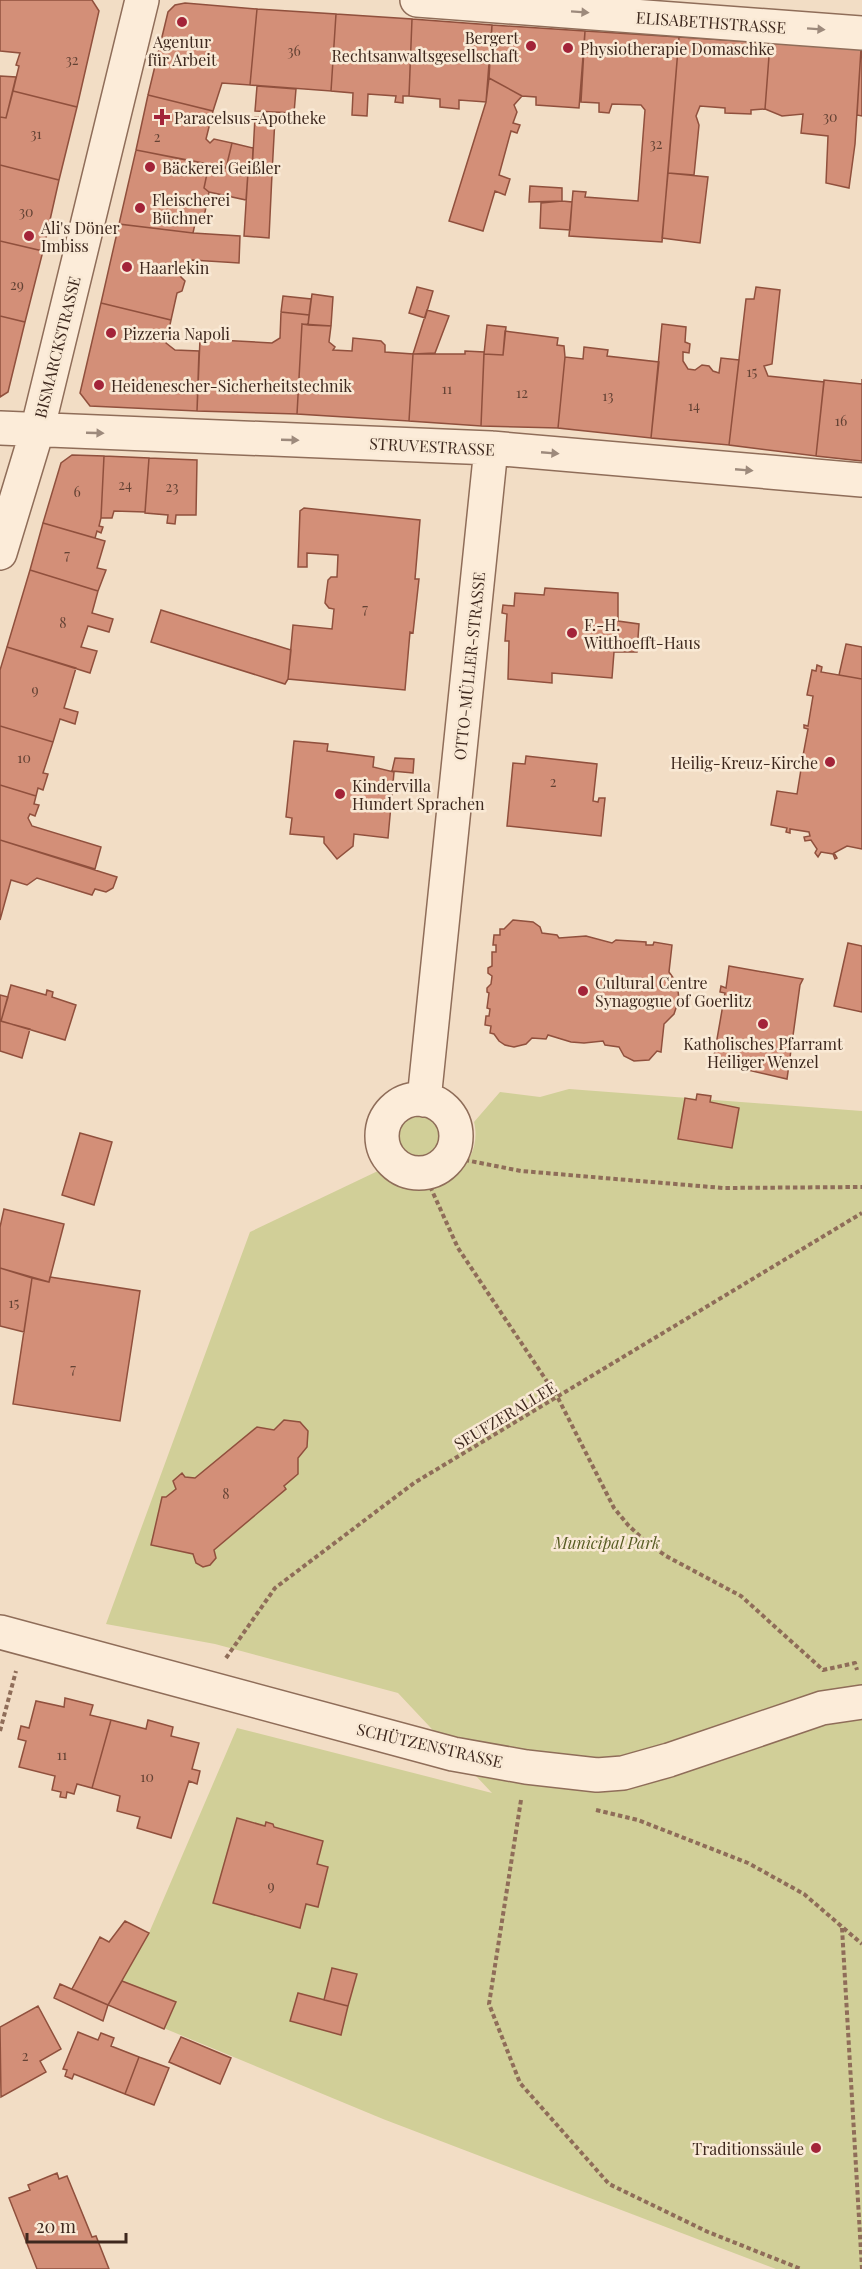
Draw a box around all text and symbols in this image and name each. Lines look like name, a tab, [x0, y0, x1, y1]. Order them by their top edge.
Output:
street label: ELISABETHSTRASSE	[635, 6, 787, 38]
one-way arrow	[570, 7, 589, 17]
marker: Agentur für Arbeit	[175, 15, 189, 29]
one-way arrow	[807, 24, 826, 34]
place label: Bergert Rechtsanwaltsgesellschaft	[332, 27, 519, 66]
place label: Agentur für Arbeit	[147, 31, 217, 70]
place label: Physiotherapie Domaschke	[580, 38, 775, 59]
marker: Bergert Rechtsanwaltsgesellschaft	[524, 39, 538, 53]
house number: 36	[287, 41, 301, 60]
marker: Physiotherapie Domaschke	[561, 41, 575, 55]
house number: 32	[65, 50, 79, 69]
place label: Paracelsus-Apotheke	[174, 107, 326, 128]
house number: 30	[823, 107, 837, 126]
marker: Paracelsus-Apotheke	[155, 110, 169, 124]
house number: 31	[30, 124, 42, 143]
house number: 2	[154, 127, 161, 146]
house number: 32	[649, 134, 663, 153]
place label: Bäckerei Geißler	[162, 157, 281, 178]
marker: Bäckerei Geißler	[143, 160, 157, 174]
place label: Fleischerei Büchner	[152, 189, 231, 228]
marker: Fleischerei Büchner	[133, 201, 147, 215]
house number: 30	[19, 202, 33, 221]
place label: Ali's Döner Imbiss	[40, 217, 120, 256]
marker: Ali's Döner Imbiss	[22, 229, 36, 243]
place label: Haarlekin	[139, 257, 210, 278]
marker: Haarlekin	[120, 260, 134, 274]
street label: BISMARCKSTRASSE	[29, 274, 85, 420]
house number: 29	[10, 275, 24, 294]
place label: Pizzeria Napoli	[123, 323, 230, 344]
marker: Pizzeria Napoli	[104, 326, 118, 340]
house number: 15	[747, 362, 758, 381]
place label: Heidenescher-Sicherheitstechnik	[111, 375, 352, 396]
marker: Heidenescher-Sicherheitstechnik	[92, 378, 106, 392]
house number: 11	[442, 379, 452, 398]
house number: 12	[516, 383, 528, 402]
house number: 13	[602, 386, 614, 405]
house number: 14	[688, 396, 700, 415]
house number: 16	[835, 411, 847, 430]
one-way arrow	[86, 428, 105, 437]
street label: STRUVESTRASSE	[369, 432, 495, 460]
one-way arrow	[281, 435, 300, 444]
one-way arrow	[540, 448, 559, 458]
one-way arrow	[735, 465, 754, 475]
house number: 24	[118, 475, 132, 494]
house number: 23	[165, 477, 179, 496]
house number: 6	[73, 482, 81, 501]
house number: 7	[64, 545, 70, 564]
street label: OTTO-MÜLLER-STRASSE	[449, 571, 489, 761]
house number: 7	[362, 599, 368, 618]
house number: 8	[59, 613, 67, 632]
place label: F.-H. Witthoefft-Haus	[583, 614, 700, 653]
marker: F.-H. Witthoefft-Haus	[565, 626, 579, 640]
house number: 9	[31, 680, 39, 699]
house number: 10	[17, 748, 31, 767]
place label: Heilig-Kreuz-Kirche	[671, 752, 818, 773]
marker: Heilig-Kreuz-Kirche	[823, 755, 837, 769]
house number: 2	[550, 772, 557, 791]
place label: Kindervilla Hundert Sprachen	[352, 775, 485, 814]
marker: Kindervilla Hundert Sprachen	[333, 787, 347, 801]
place label: Cultural Centre Synagogue of Goerlitz	[595, 972, 752, 1011]
marker: Cultural Centre Synagogue of Goerlitz	[576, 984, 590, 998]
marker: Katholisches Pfarramt Heiliger Wenzel	[756, 1017, 770, 1031]
place label: Katholisches Pfarramt Heiliger Wenzel	[683, 1033, 843, 1072]
house number: 15	[9, 1293, 20, 1312]
house number: 7	[70, 1359, 76, 1378]
street label: SEUFZERALLEE	[450, 1376, 560, 1454]
house number: 8	[222, 1484, 230, 1503]
park label: Municipal Park	[553, 1532, 660, 1553]
street label: SCHÜTZENSTRASSE	[355, 1718, 505, 1772]
house number: 11	[57, 1745, 67, 1764]
house number: 10	[140, 1767, 154, 1786]
house number: 9	[267, 1876, 275, 1895]
house number: 2	[22, 2046, 29, 2065]
place label: Traditionssäule	[692, 2138, 804, 2159]
marker: Traditionssäule	[809, 2141, 823, 2155]
scale bar	[27, 2206, 126, 2244]
text: 20 m	[36, 2214, 76, 2238]

